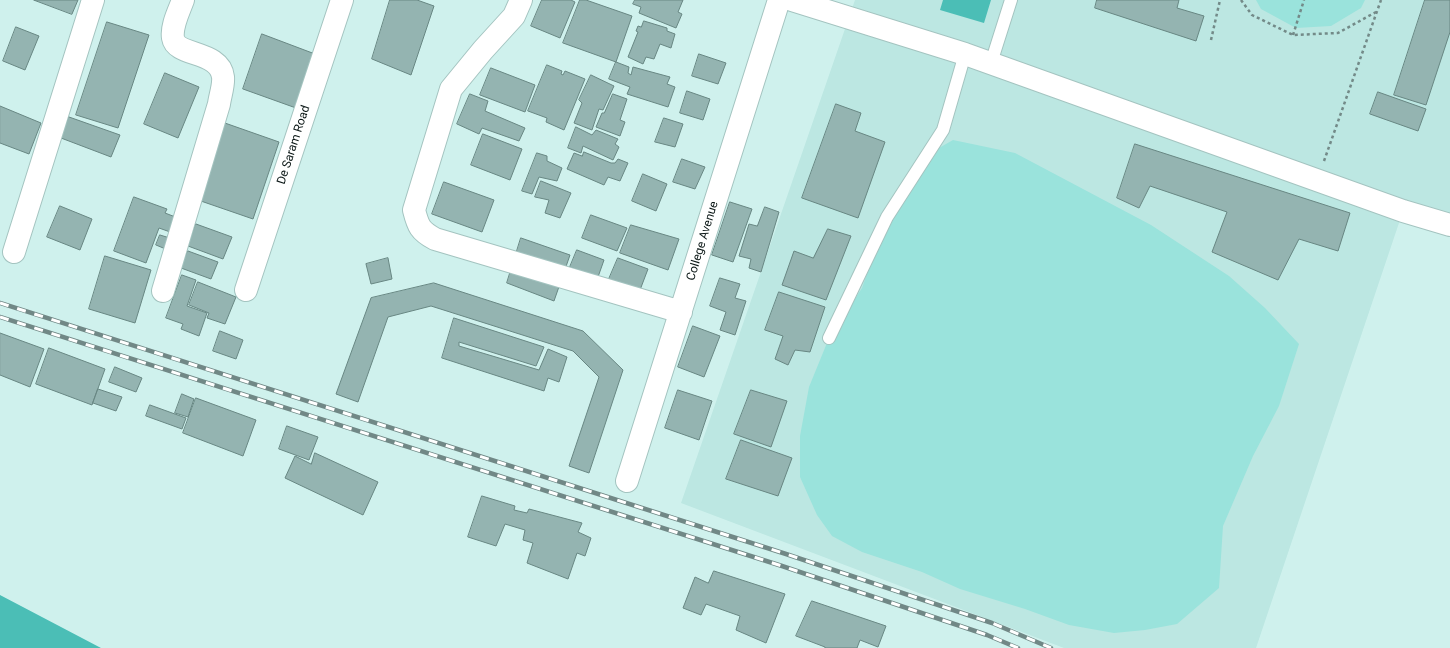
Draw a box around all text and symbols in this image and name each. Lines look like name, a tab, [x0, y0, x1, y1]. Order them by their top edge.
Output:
street label: De Saram Road	[274, 104, 314, 186]
street label: College Avenue	[684, 200, 722, 282]

